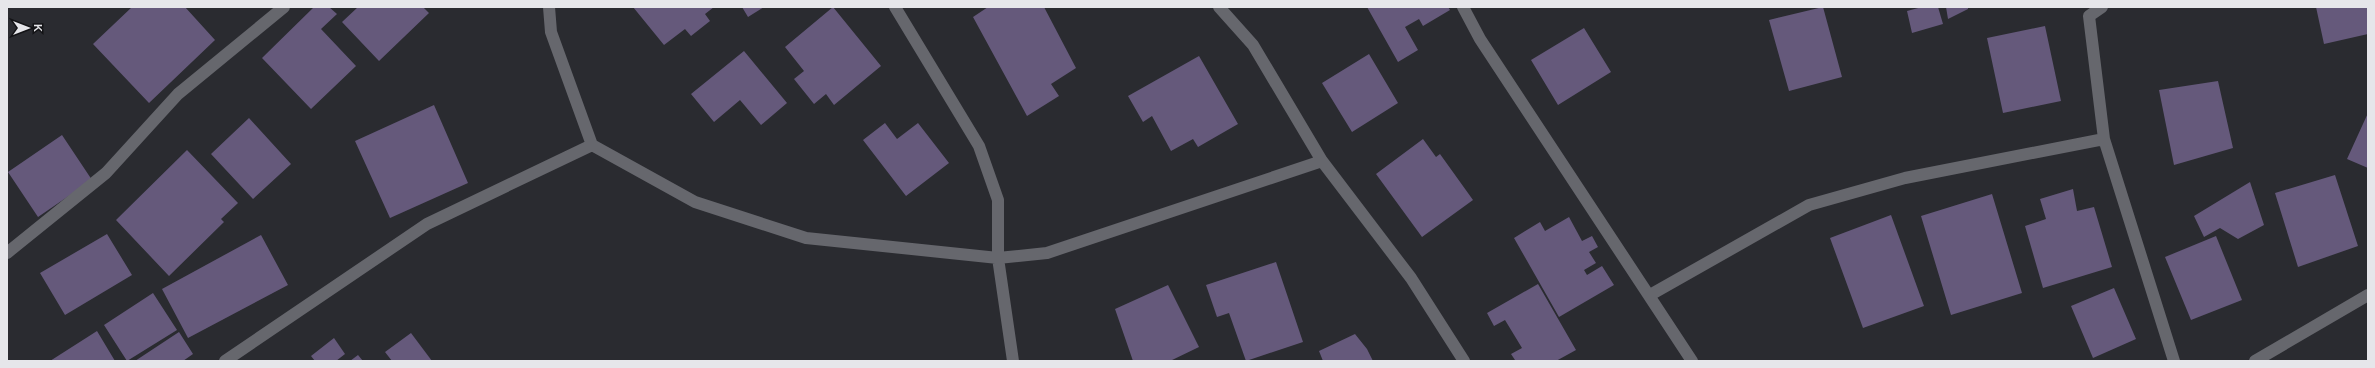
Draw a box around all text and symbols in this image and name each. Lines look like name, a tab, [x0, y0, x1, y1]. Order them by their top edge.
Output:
north arrow	[8, 8, 48, 48]
text: K	[32, 24, 44, 32]

